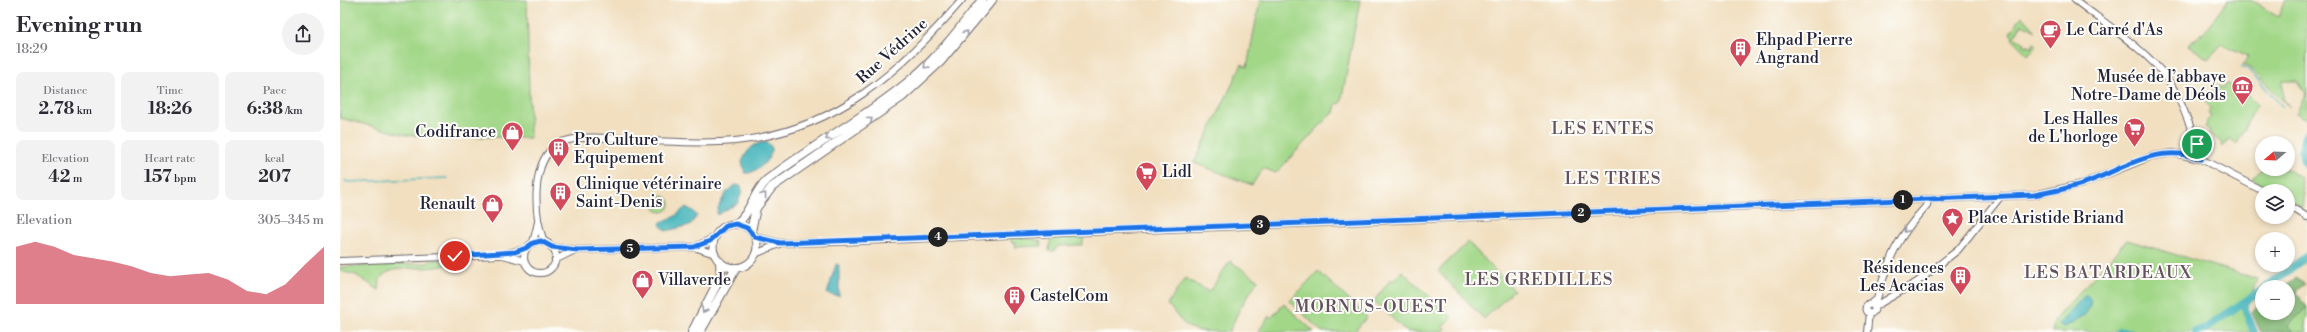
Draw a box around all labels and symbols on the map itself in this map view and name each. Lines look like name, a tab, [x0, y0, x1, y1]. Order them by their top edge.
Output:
street label: Rue Védrine	[852, 14, 932, 88]
cafe icon: Le Carré d'As	[2038, 17, 2064, 50]
place label: Le Carré d'As	[2066, 20, 2163, 40]
one-way arrow	[961, 30, 968, 37]
place label: Ehpad Pierre Angrand	[1755, 30, 1853, 68]
building icon: Ehpad Pierre Angrand	[1728, 36, 1754, 69]
one-way arrow	[923, 61, 931, 68]
place label: Musée de l’abbaye Notre-Dame de Déols	[2071, 67, 2226, 105]
museum icon: Musée de l’abbaye Notre-Dame de Déols	[2229, 73, 2255, 106]
place label: Les Halles de L'horloge	[2028, 109, 2118, 147]
supermarket icon: Les Halles de L'horloge	[2121, 115, 2147, 148]
one-way arrow	[865, 118, 872, 125]
district label: LES ENTES	[1551, 118, 1655, 140]
shop icon: Codifrance	[499, 119, 525, 152]
place label: Codifrance	[415, 122, 496, 142]
pin	[2180, 127, 2214, 161]
place label: Pro Culture Equipement	[574, 130, 664, 168]
one-way arrow	[825, 133, 832, 141]
building icon: Pro Culture Equipement	[546, 136, 572, 169]
north arrow	[2255, 136, 2295, 176]
supermarket icon: Lidl	[1134, 159, 1160, 192]
place label: Lidl	[1162, 162, 1192, 182]
district label: LES TRIES	[1564, 168, 1662, 190]
place label: Clinique vétérinaire Saint-Denis	[576, 174, 722, 212]
building icon: Clinique vétérinaire Saint-Denis	[547, 180, 573, 213]
pin: 1	[1893, 190, 1913, 210]
shop icon: Renault	[479, 191, 505, 224]
one-way arrow	[760, 193, 767, 200]
place label: Renault	[420, 194, 476, 214]
pin: 2	[1571, 203, 1591, 223]
place icon: Place Aristide Briand	[1940, 205, 1966, 238]
place label: Place Aristide Briand	[1968, 208, 2124, 228]
pin: 3	[1250, 215, 1270, 235]
one-way arrow	[1904, 226, 1911, 233]
pin: 4	[928, 227, 948, 247]
pin	[438, 239, 472, 273]
pin: 5	[620, 239, 640, 259]
place label: Résidences Les Acacias	[1860, 258, 1944, 296]
district label: LES BATARDEAUX	[2024, 262, 2192, 284]
building icon: Résidences Les Acacias	[1947, 264, 1973, 297]
shop icon: Villaverde	[630, 267, 656, 300]
district label: LES GREDILLES	[1464, 269, 1614, 291]
place label: Villaverde	[657, 270, 731, 290]
building icon: CastelCom	[1002, 283, 1028, 316]
place label: CastelCom	[1030, 286, 1109, 306]
district label: MORNUS-OUEST	[1294, 296, 1448, 318]
one-way arrow	[701, 306, 708, 313]

